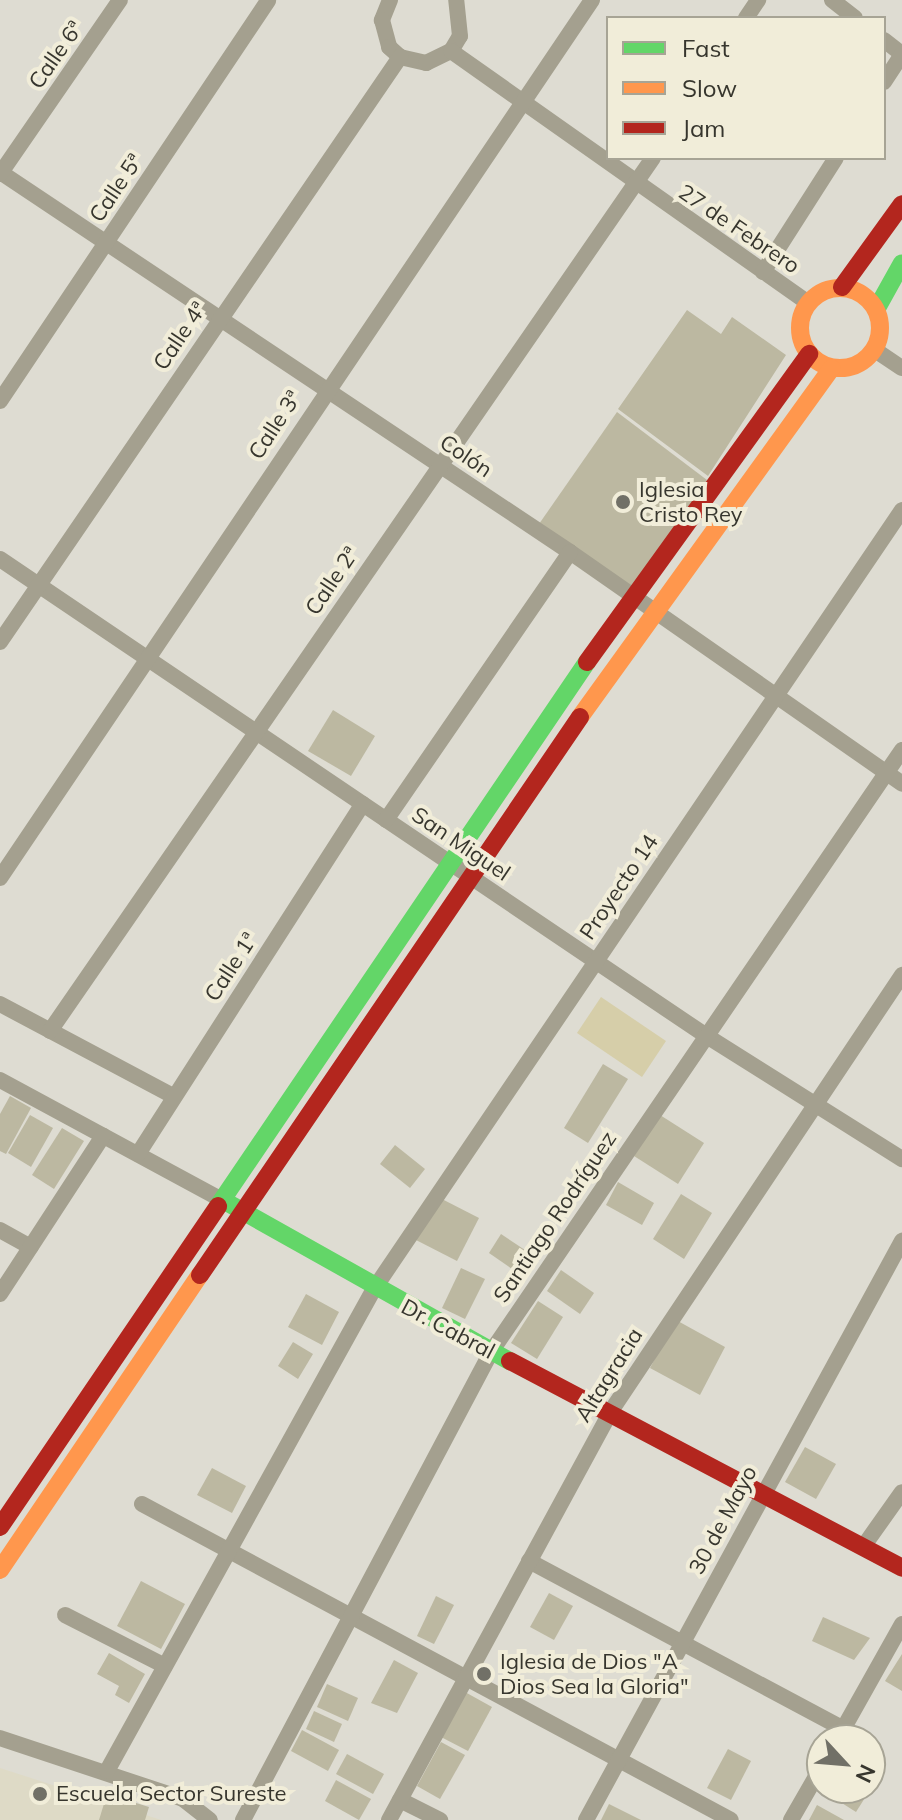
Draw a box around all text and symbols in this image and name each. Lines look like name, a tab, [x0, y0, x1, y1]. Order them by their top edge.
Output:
street label: Calle 6ª	[23, 16, 89, 94]
legend	[606, 16, 886, 160]
text: Fast	[682, 33, 730, 63]
text: Slow	[682, 73, 737, 103]
text: Jam	[682, 113, 725, 143]
street label: Calle 5ª	[84, 149, 148, 227]
street label: 27 de Febrero	[673, 179, 805, 279]
street label: Calle 4ª	[148, 297, 212, 375]
street label: Calle 3ª	[243, 386, 307, 464]
street label: Colón	[435, 429, 497, 483]
place label: Iglesia Cristo Rey	[639, 476, 742, 528]
marker: Iglesia Cristo Rey	[614, 493, 632, 511]
street label: Calle 2ª	[300, 542, 364, 620]
street label: San Miguel	[407, 802, 515, 886]
street label: Proyecto 14	[574, 829, 664, 945]
street label: Calle 1ª	[199, 928, 263, 1006]
street label: Santiago Rodríguez	[488, 1126, 622, 1308]
street label: Dr. Cabral	[397, 1293, 499, 1365]
street label: Altagracia	[570, 1323, 648, 1427]
street label: 30 de Mayo	[683, 1461, 763, 1579]
place label: Iglesia de Dios "A Dios Sea la Gloria"	[500, 1648, 689, 1700]
marker: Iglesia de Dios "A Dios Sea la Gloria"	[475, 1665, 493, 1683]
north arrow	[806, 1724, 886, 1804]
text: N	[850, 1760, 882, 1787]
place label: Escuela Sector Sureste	[56, 1781, 286, 1807]
marker: Escuela Sector Sureste	[31, 1785, 49, 1803]

